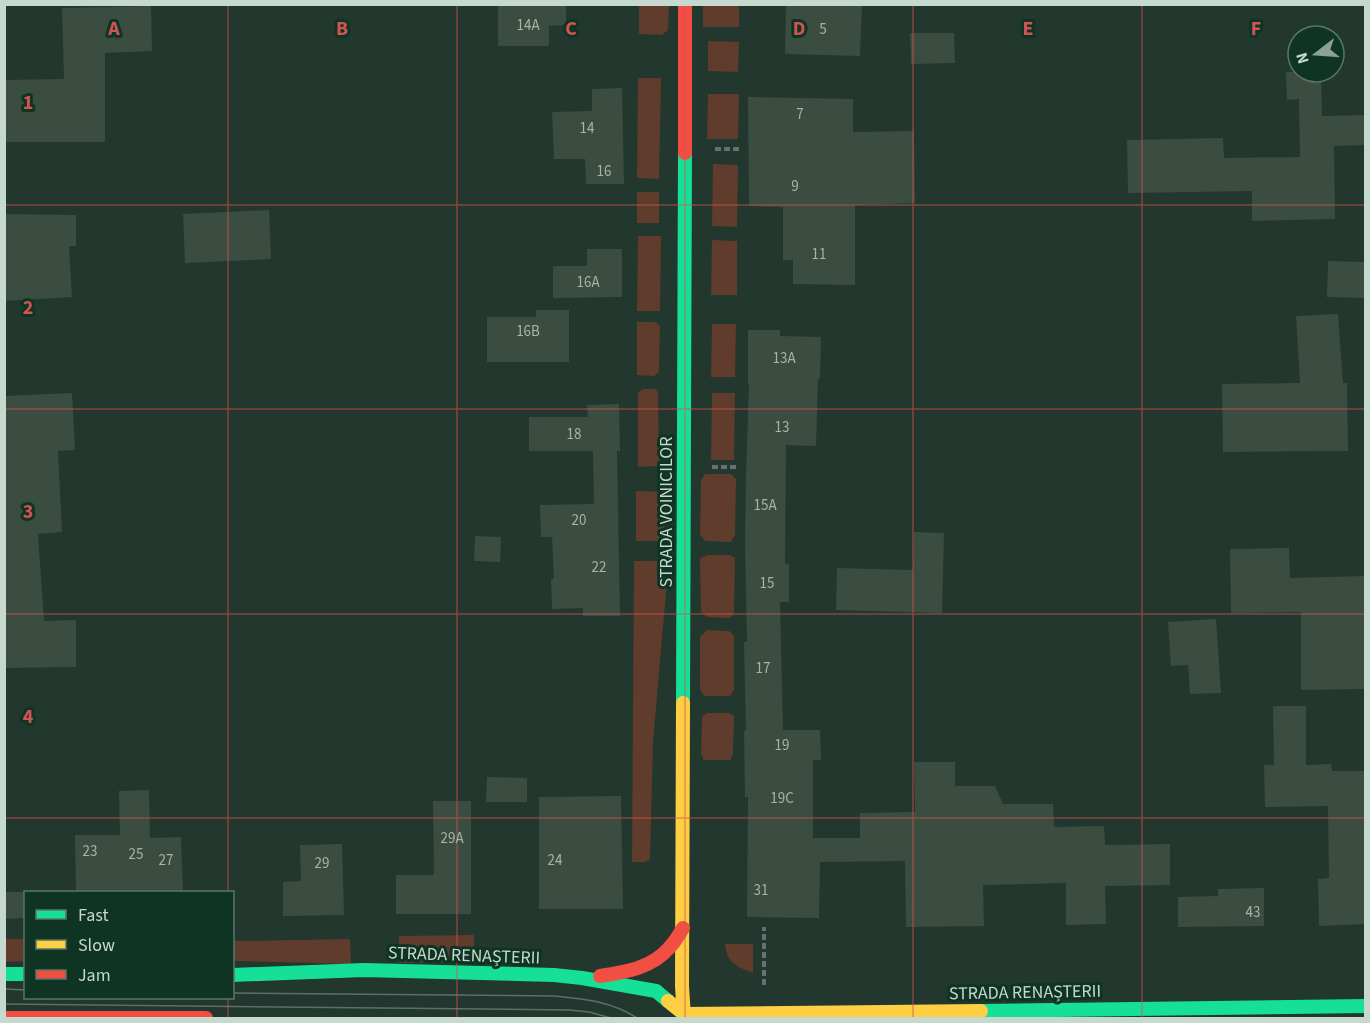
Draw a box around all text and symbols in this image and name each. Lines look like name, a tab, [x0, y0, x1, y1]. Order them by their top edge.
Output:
text: A	[107, 15, 120, 43]
text: B	[336, 15, 348, 43]
house number: 14A	[516, 15, 540, 36]
text: C	[565, 15, 577, 43]
text: D	[793, 15, 805, 43]
text: E	[1023, 15, 1033, 43]
text: F	[1251, 15, 1261, 43]
house number: 5	[819, 19, 827, 40]
north arrow	[1286, 24, 1346, 84]
text: N	[1291, 50, 1315, 66]
text: 1	[23, 89, 33, 117]
house number: 7	[796, 104, 804, 125]
house number: 14	[580, 118, 595, 139]
house number: 16	[597, 161, 611, 182]
house number: 9	[791, 176, 799, 197]
house number: 11	[812, 244, 826, 265]
house number: 16A	[576, 272, 600, 293]
text: 2	[23, 294, 33, 322]
house number: 16B	[516, 321, 540, 342]
house number: 13A	[772, 348, 796, 369]
house number: 13	[775, 417, 789, 438]
house number: 18	[567, 424, 581, 445]
street label: STRADA VOINICILOR	[654, 437, 679, 587]
house number: 15A	[753, 495, 777, 516]
text: 3	[23, 498, 33, 526]
house number: 20	[572, 510, 586, 531]
house number: 22	[592, 557, 606, 578]
house number: 15	[760, 573, 774, 594]
house number: 17	[756, 658, 770, 679]
text: 4	[23, 703, 34, 731]
house number: 19	[775, 735, 789, 756]
house number: 19C	[770, 788, 794, 809]
house number: 29A	[440, 828, 464, 849]
house number: 23	[83, 841, 97, 862]
house number: 25	[129, 844, 143, 865]
house number: 27	[159, 850, 173, 871]
house number: 24	[548, 850, 563, 871]
house number: 29	[315, 853, 329, 874]
house number: 31	[754, 880, 768, 901]
legend	[24, 891, 234, 999]
house number: 43	[1246, 902, 1260, 923]
text: Fast	[78, 903, 109, 928]
text: Slow	[78, 933, 115, 958]
street label: STRADA RENAȘTERII	[387, 940, 541, 971]
text: Jam	[78, 963, 111, 988]
street label: STRADA RENAȘTERII	[949, 979, 1101, 1006]

